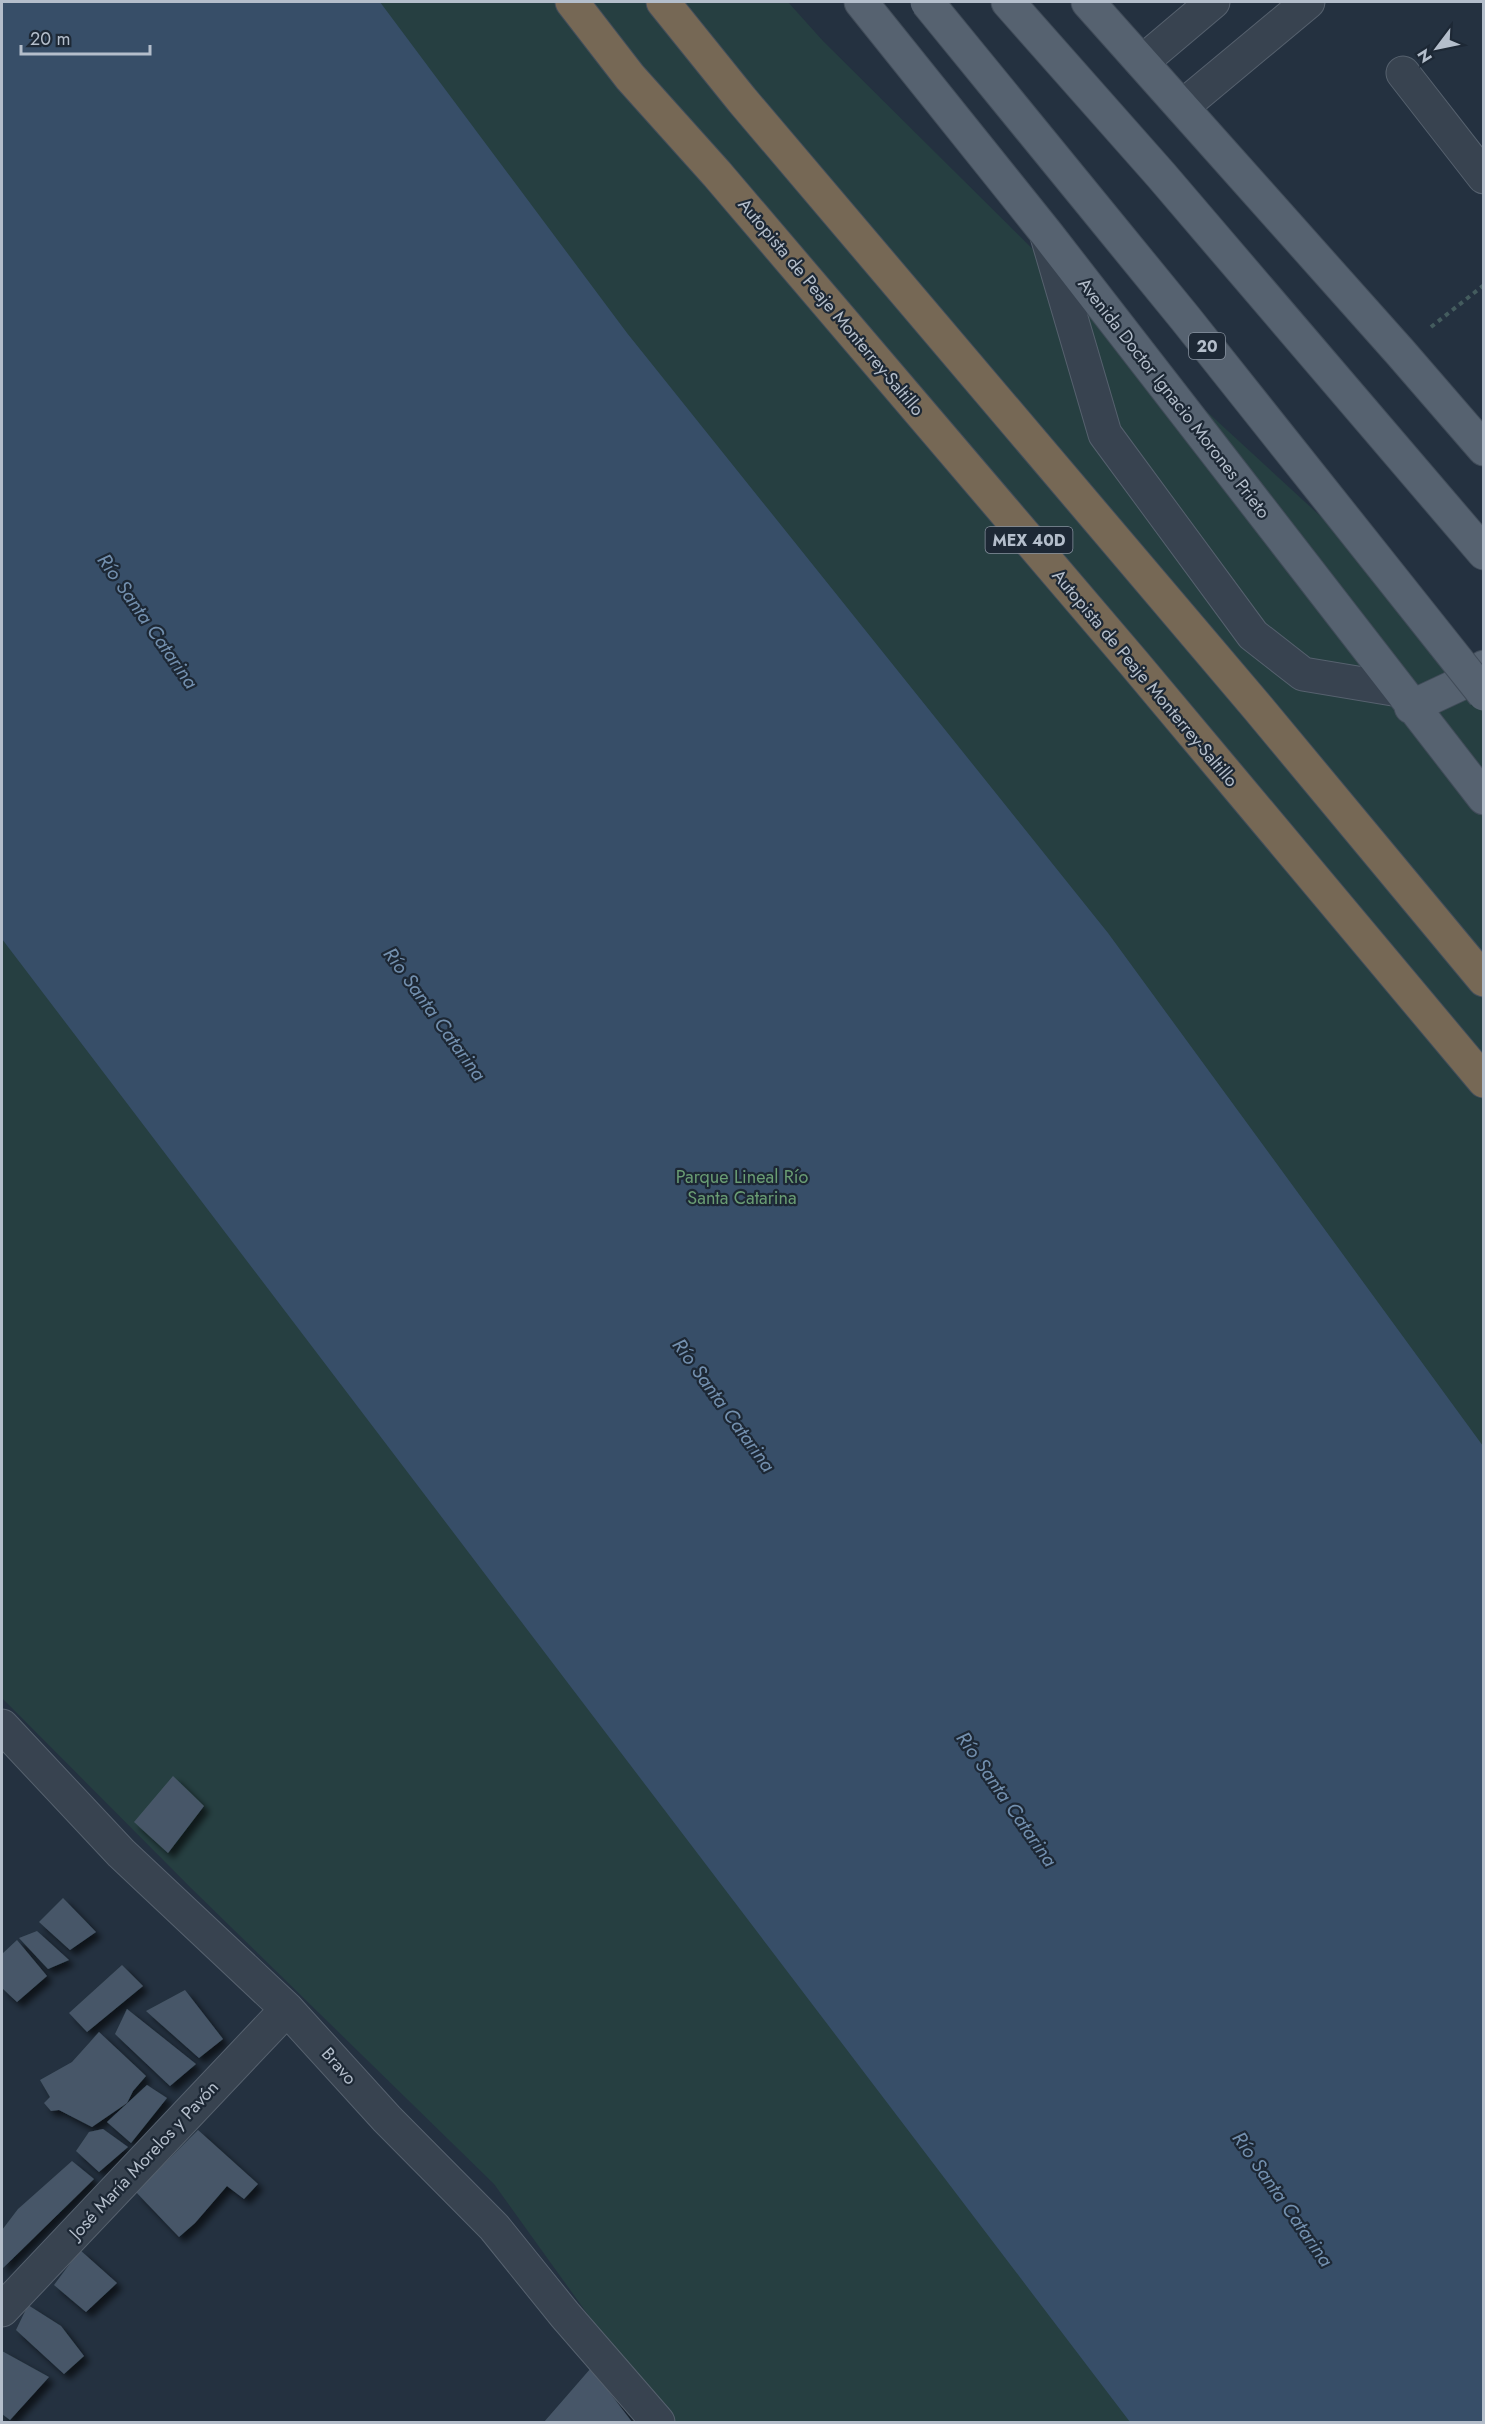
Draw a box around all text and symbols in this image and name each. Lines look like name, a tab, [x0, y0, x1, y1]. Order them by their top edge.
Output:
scale bar	[21, 18, 150, 56]
north arrow	[1407, 18, 1467, 78]
text: 20 m	[30, 26, 70, 52]
text: N	[1412, 44, 1438, 67]
street label: Autopista de Peaje Monterrey-Saltillo	[732, 193, 930, 422]
street label: Avenida Doctor Ignacio Morones Prieto	[1072, 272, 1276, 524]
road number: 20	[1189, 333, 1225, 359]
road number: MEX 40D	[986, 527, 1072, 553]
water label: Río Santa Catarina	[90, 548, 205, 695]
street label: Autopista de Peaje Monterrey-Saltillo	[1046, 564, 1244, 793]
water label: Río Santa Catarina	[376, 941, 493, 1087]
park label: Parque Lineal Río Santa Catarina	[676, 1164, 808, 1211]
water label: Río Santa Catarina	[665, 1332, 782, 1478]
water label: Río Santa Catarina	[949, 1726, 1064, 1873]
street label: Bravo	[315, 2042, 363, 2091]
street label: José María Morelos y Pavón	[62, 2075, 225, 2247]
water label: Río Santa Catarina	[1225, 2126, 1340, 2273]

